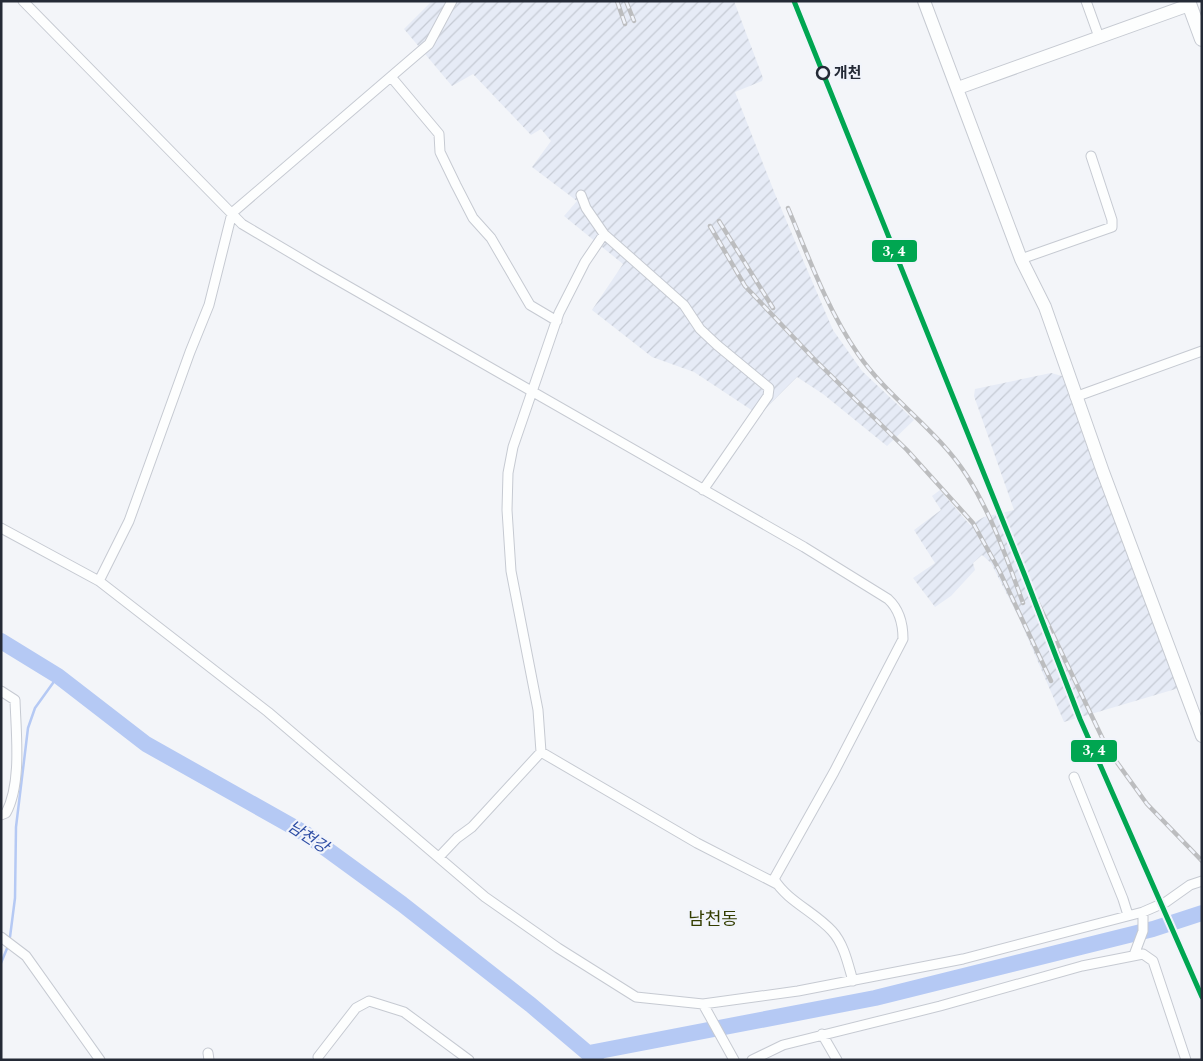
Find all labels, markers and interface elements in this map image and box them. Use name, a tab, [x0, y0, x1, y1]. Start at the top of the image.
place label: 개천	[834, 62, 862, 85]
marker: 개천	[816, 66, 830, 80]
line badge: 3, 4	[871, 239, 918, 263]
text: 3, 4	[883, 241, 906, 262]
line badge: 3, 4	[1070, 739, 1118, 763]
text: 3, 4	[1083, 740, 1106, 761]
water label: 남천강	[283, 815, 335, 860]
district label: 남천동	[688, 906, 738, 933]

